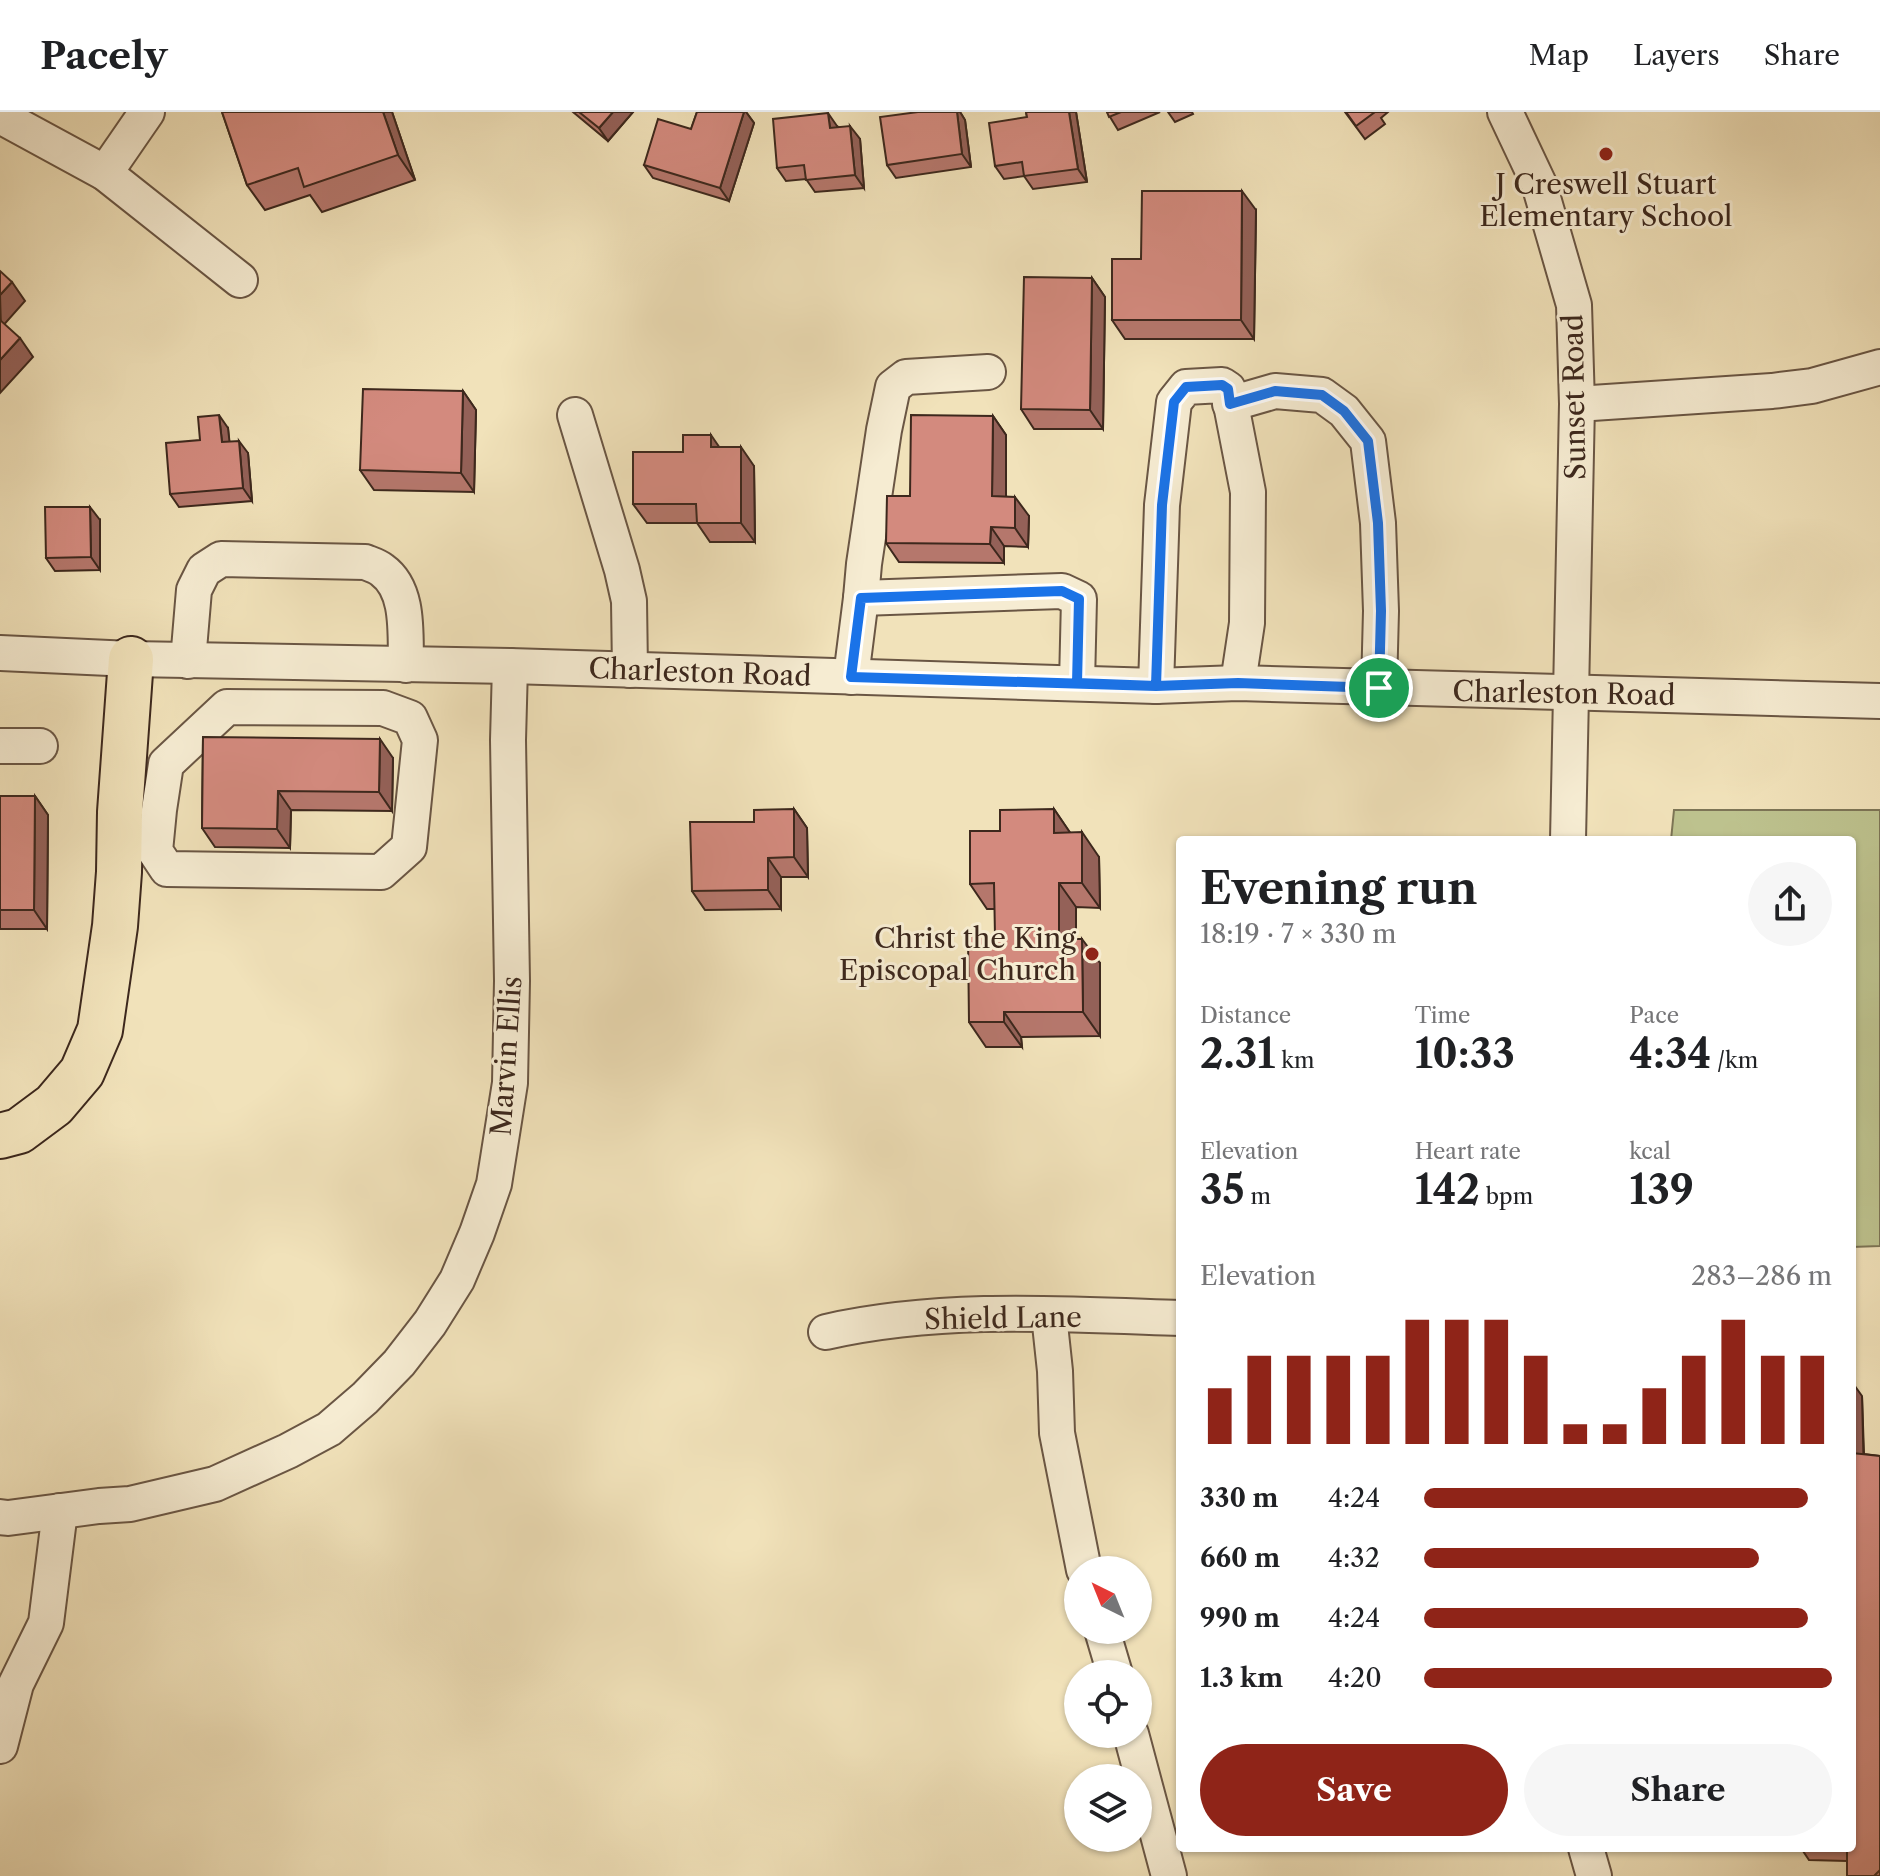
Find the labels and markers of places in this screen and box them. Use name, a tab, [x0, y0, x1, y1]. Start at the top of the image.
marker: J Creswell Stuart Elementary School	[1597, 145, 1615, 163]
place label: J Creswell Stuart Elementary School	[1480, 167, 1732, 233]
pin	[1345, 654, 1413, 722]
place label: Christ the King Episcopal Church	[839, 921, 1076, 987]
marker: Christ the King Episcopal Church	[1083, 945, 1101, 963]

